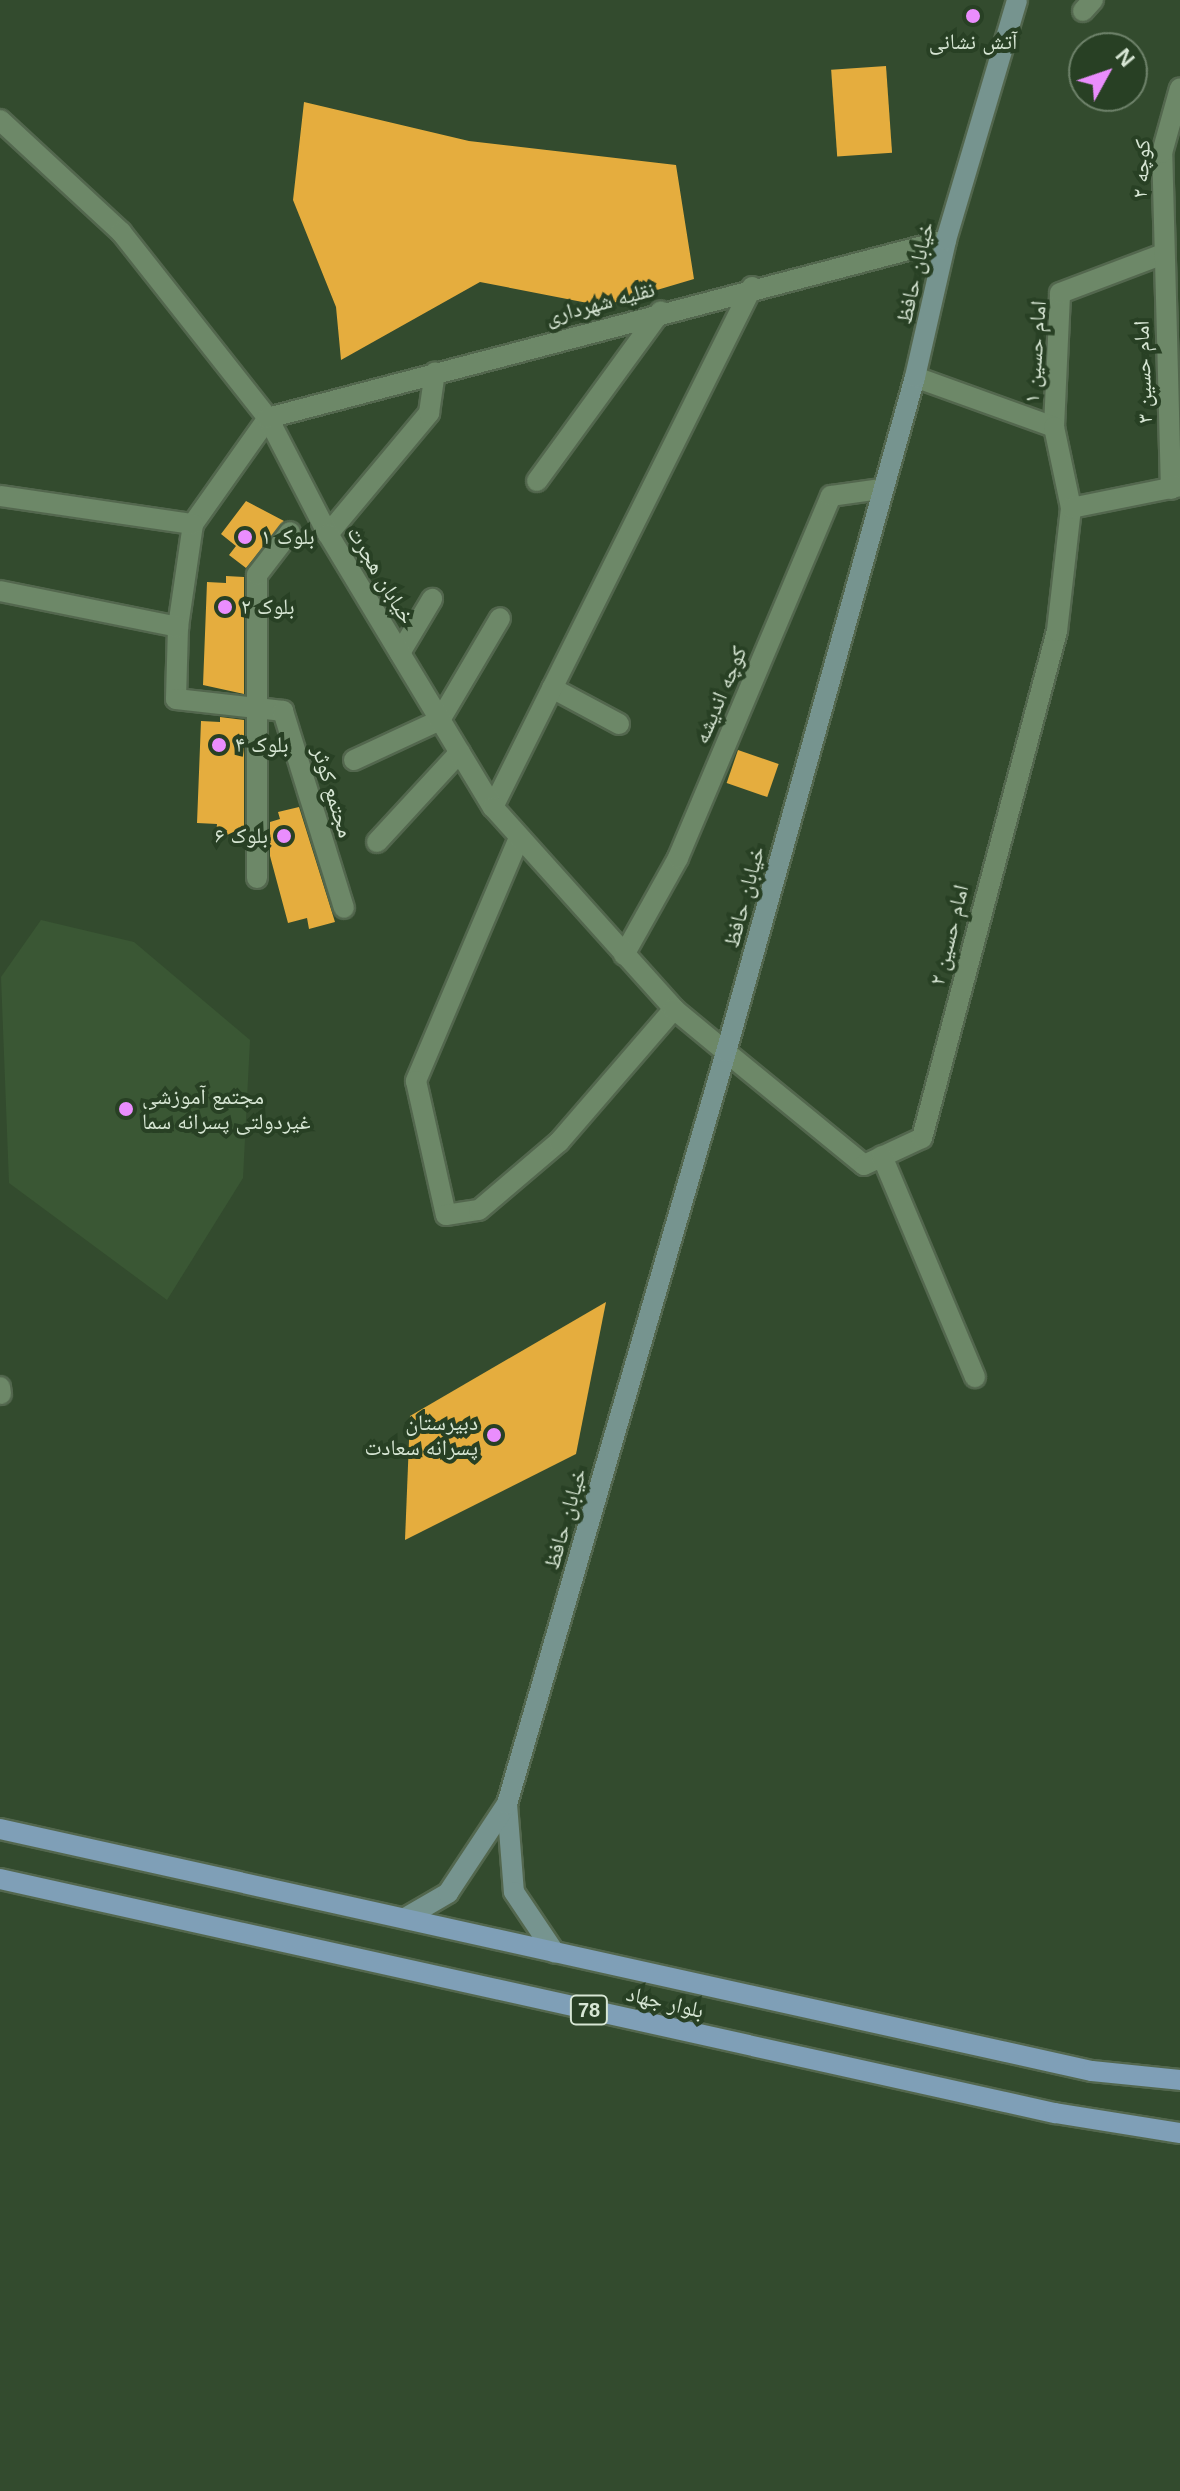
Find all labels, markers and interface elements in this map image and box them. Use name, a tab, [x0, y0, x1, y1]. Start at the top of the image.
marker: آتش نشانی	[964, 7, 982, 25]
place label: آتش نشانی	[929, 29, 1017, 55]
north arrow	[1068, 32, 1148, 112]
text: N	[1111, 43, 1140, 72]
street label: کوچه ۲	[1126, 139, 1156, 199]
street label: خیابان حافظ	[890, 219, 940, 327]
street label: نقلیه شهرداری	[542, 276, 658, 330]
street label: امام حسین ۱	[1018, 300, 1052, 404]
street label: امام حسین ۳	[1128, 320, 1158, 424]
street label: خیابان هجرت	[341, 521, 421, 629]
place label: بلوک ۱	[261, 524, 315, 550]
marker: بلوک ۱	[236, 528, 254, 546]
place label: بلوک ۲	[241, 594, 295, 620]
marker: بلوک ۲	[216, 598, 234, 616]
street label: کوچه اندیشه	[688, 642, 752, 748]
place label: بلوک ۴	[235, 732, 289, 758]
marker: بلوک ۴	[210, 736, 228, 754]
street label: مجتمع کوثر	[307, 743, 359, 841]
place label: بلوک ۶	[214, 823, 268, 849]
marker: بلوک ۶	[275, 827, 293, 845]
street label: خیابان حافظ	[718, 843, 770, 951]
street label: امام حسین ۲	[924, 882, 974, 988]
place label: مجتمع آموزشی غیردولتی پسرانه سما	[142, 1083, 311, 1134]
marker: مجتمع آموزشی غیردولتی پسرانه سما	[117, 1100, 135, 1118]
place label: دبیرستان پسرانه سعادت	[364, 1409, 478, 1460]
marker: دبیرستان پسرانه سعادت	[485, 1426, 503, 1444]
street label: خیابان حافظ	[538, 1465, 592, 1573]
street label: بلوار جهاد	[624, 1980, 706, 2024]
road number: 78	[569, 1994, 609, 2026]

